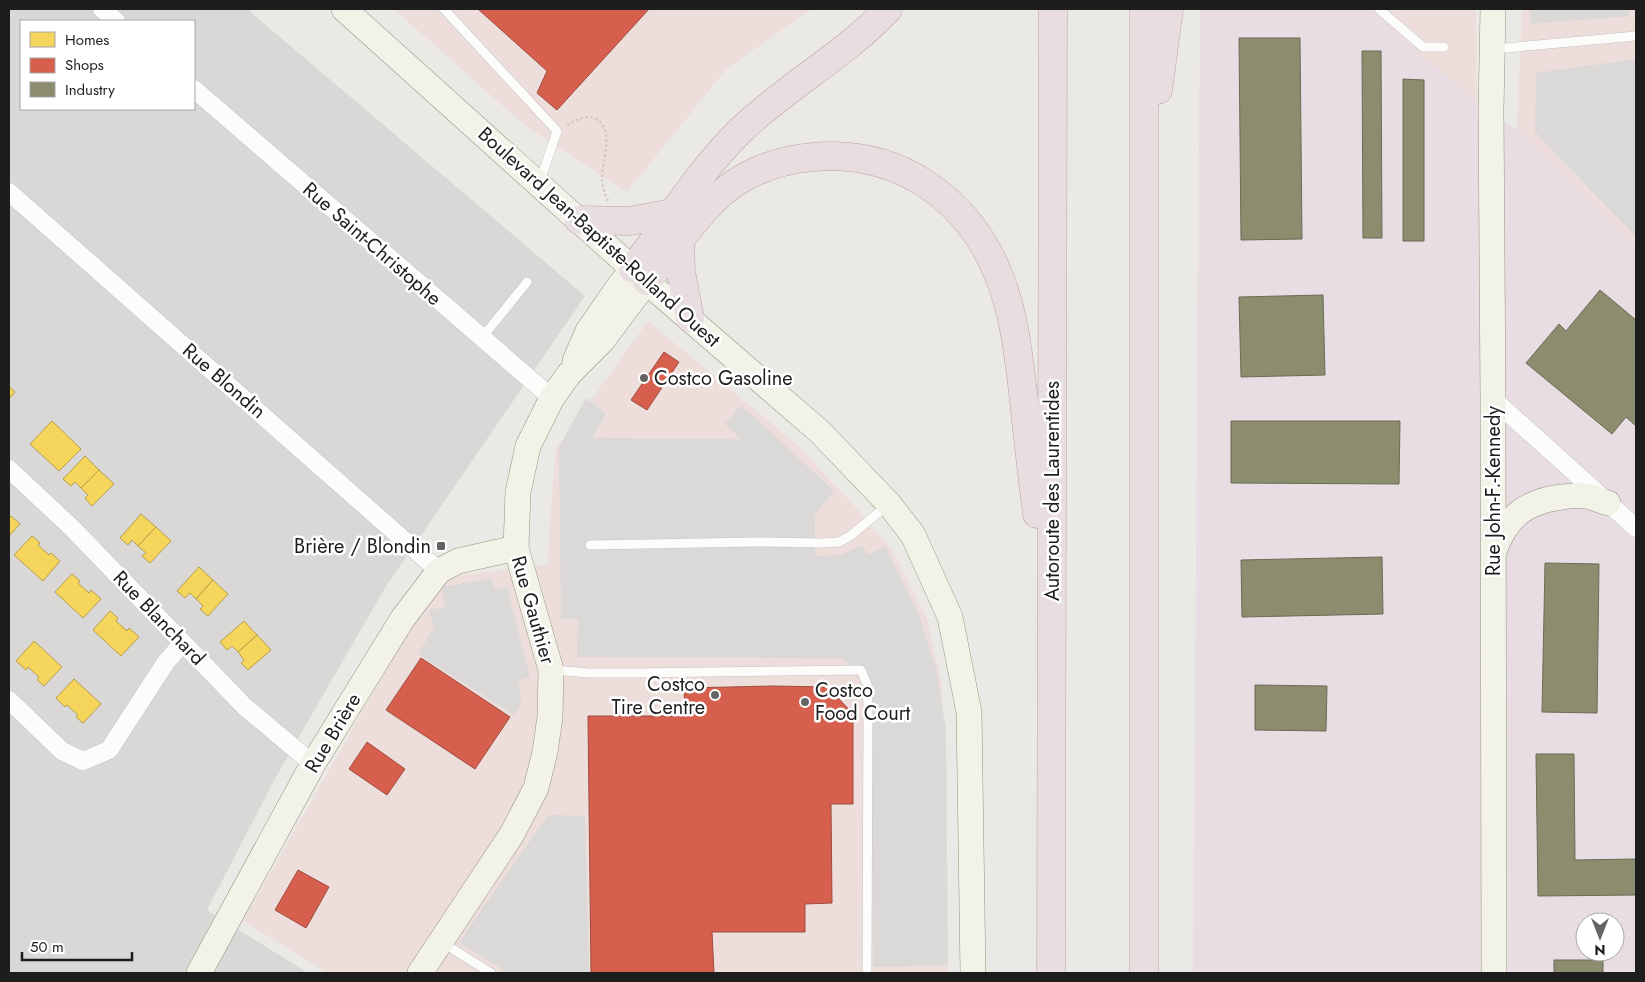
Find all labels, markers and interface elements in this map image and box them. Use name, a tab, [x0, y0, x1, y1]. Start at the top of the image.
legend	[20, 20, 195, 110]
text: Homes	[65, 29, 109, 51]
text: Shops	[65, 54, 104, 76]
text: Industry	[65, 79, 115, 101]
street label: Boulevard Jean-Baptiste-Rolland Ouest	[471, 120, 727, 354]
street label: Rue Saint-Christophe	[296, 175, 448, 313]
street label: Rue Blondin	[176, 337, 272, 425]
place label: Costco Gasoline	[654, 364, 793, 393]
marker: Costco Gasoline	[638, 372, 650, 384]
street label: Autoroute des Laurentides	[1038, 381, 1067, 601]
street label: Rue John-F.-Kennedy	[1479, 406, 1508, 576]
place label: Brière / Blondin	[294, 532, 431, 561]
marker: Brière / Blondin	[435, 540, 447, 552]
street label: Rue Gauthier	[504, 553, 562, 668]
street label: Rue Blanchard	[106, 564, 212, 672]
place label: Costco Tire Centre	[611, 670, 705, 722]
place label: Costco Food Court	[815, 676, 911, 728]
street label: Rue Brière	[298, 688, 368, 778]
marker: Costco Tire Centre	[709, 689, 721, 701]
marker: Costco Food Court	[799, 696, 811, 708]
north arrow	[1575, 912, 1625, 962]
scale bar	[22, 930, 132, 962]
text: 50 m	[30, 936, 64, 958]
text: N	[1594, 940, 1606, 960]

